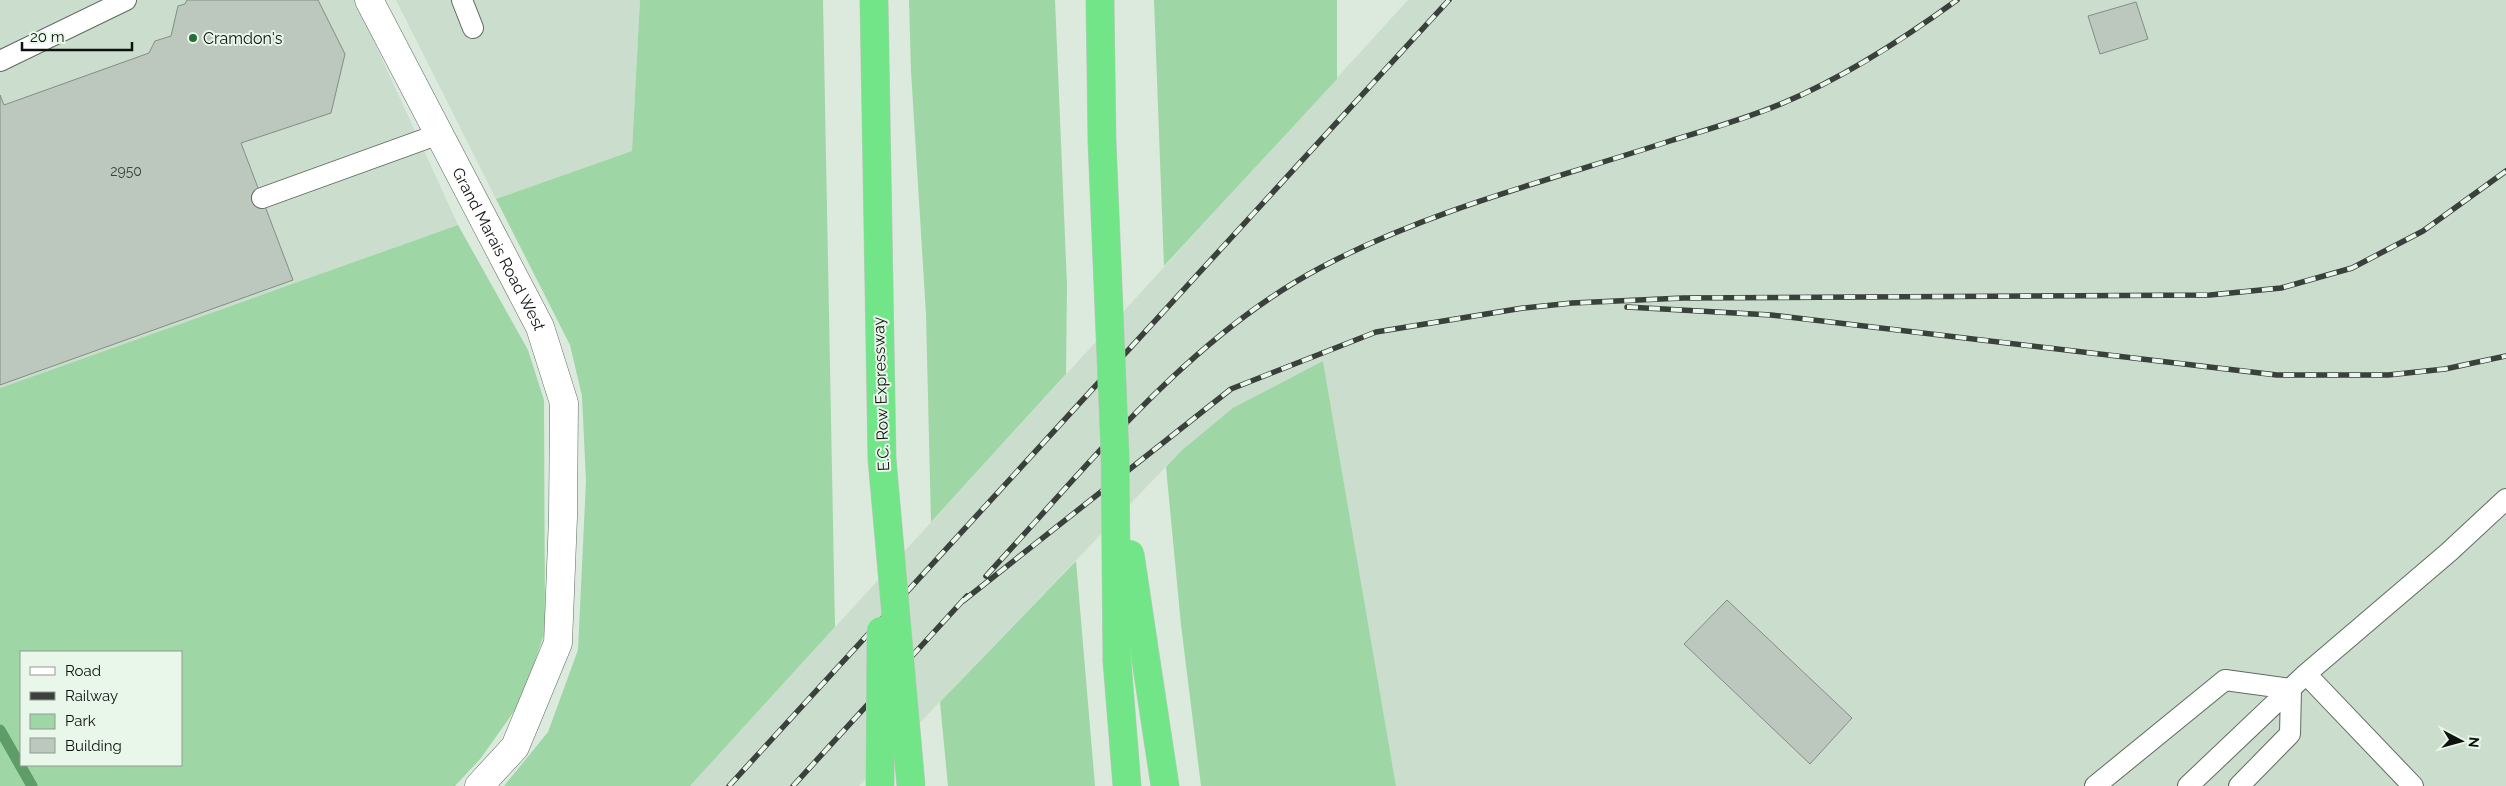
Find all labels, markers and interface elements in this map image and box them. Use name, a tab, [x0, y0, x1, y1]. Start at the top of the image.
scale bar	[22, 20, 132, 52]
text: 20 m	[30, 28, 65, 46]
place label: Cramdon's	[203, 29, 283, 48]
marker: Cramdon's	[187, 32, 199, 44]
house number: 2950	[110, 163, 142, 179]
street label: Grand Marais Road West	[449, 164, 550, 333]
street label: E.C. Row Expressway	[869, 316, 893, 471]
legend	[20, 651, 182, 766]
text: Road	[65, 662, 101, 680]
text: Railway	[65, 687, 118, 705]
text: Park	[65, 712, 96, 730]
north arrow	[2436, 716, 2486, 766]
text: N	[2465, 736, 2482, 749]
text: Building	[65, 737, 122, 755]

